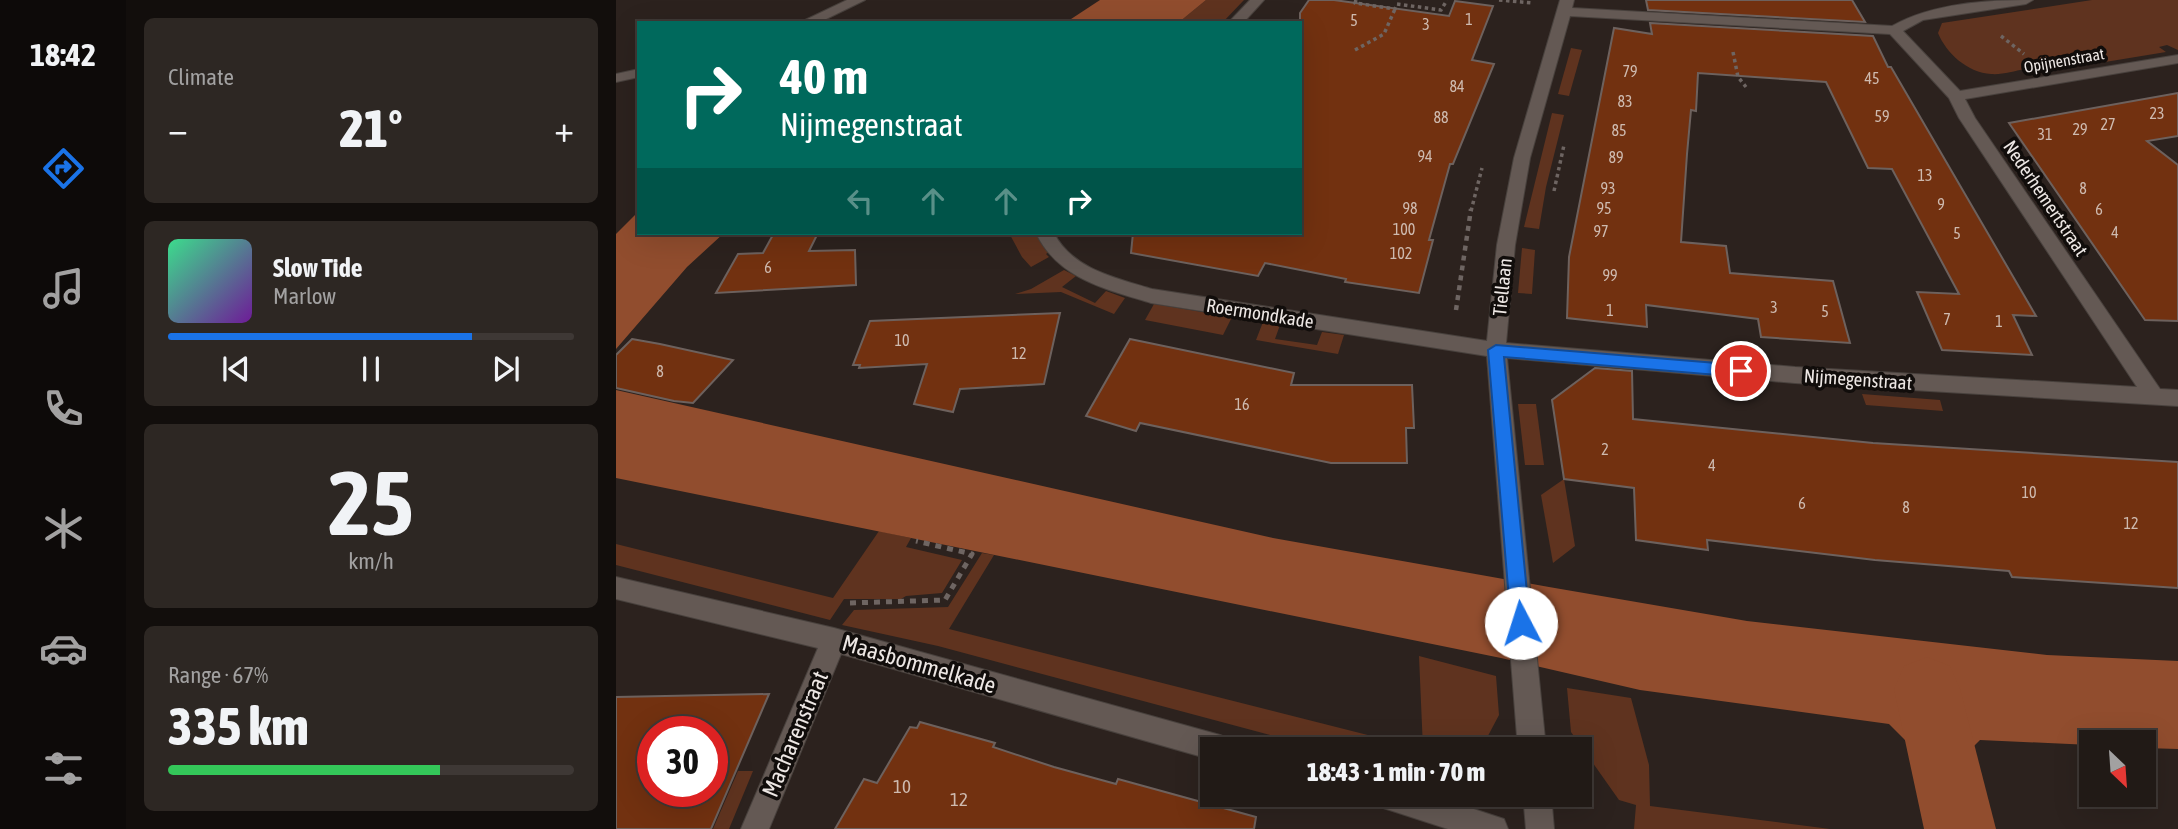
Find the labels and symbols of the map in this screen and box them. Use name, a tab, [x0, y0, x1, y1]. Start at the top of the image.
house number: 1	[1465, 10, 1473, 28]
house number: 5	[1350, 11, 1358, 29]
house number: 3	[1422, 15, 1430, 33]
street label: Opijnenstraat	[2022, 44, 2106, 77]
house number: 79	[1622, 62, 1638, 80]
house number: 45	[1864, 69, 1880, 87]
house number: 84	[1449, 77, 1465, 95]
house number: 83	[1617, 92, 1633, 110]
house number: 23	[2149, 104, 2165, 122]
house number: 59	[1874, 107, 1890, 125]
house number: 88	[1433, 108, 1449, 126]
house number: 27	[2100, 115, 2116, 133]
house number: 29	[2072, 120, 2088, 138]
house number: 85	[1611, 121, 1627, 139]
house number: 31	[2037, 125, 2053, 143]
street label: Nederhemertstraat	[1999, 136, 2093, 260]
house number: 94	[1417, 147, 1433, 165]
house number: 89	[1608, 148, 1624, 166]
house number: 13	[1917, 166, 1933, 184]
house number: 93	[1600, 179, 1616, 197]
house number: 8	[2079, 179, 2087, 197]
house number: 9	[1937, 195, 1945, 213]
house number: 98	[1402, 199, 1418, 217]
house number: 95	[1596, 199, 1612, 217]
house number: 6	[2095, 200, 2103, 218]
house number: 100	[1393, 220, 1415, 238]
house number: 97	[1593, 222, 1609, 240]
house number: 4	[2111, 223, 2119, 241]
house number: 5	[1953, 224, 1961, 242]
house number: 102	[1390, 244, 1412, 262]
street label: Tiellaan	[1488, 257, 1516, 317]
house number: 6	[764, 258, 772, 276]
house number: 99	[1602, 266, 1618, 284]
street label: Roermondkade	[1205, 294, 1315, 332]
house number: 3	[1770, 298, 1778, 316]
house number: 1	[1606, 301, 1614, 319]
house number: 5	[1821, 302, 1829, 320]
house number: 7	[1943, 310, 1951, 328]
house number: 1	[1995, 312, 2003, 330]
house number: 10	[894, 331, 910, 349]
pin	[1711, 341, 1771, 401]
house number: 12	[1011, 344, 1027, 362]
house number: 8	[656, 362, 664, 380]
street label: Nijmegenstraat	[1803, 364, 1913, 394]
house number: 16	[1234, 395, 1250, 413]
house number: 2	[1601, 440, 1609, 458]
house number: 4	[1708, 456, 1716, 474]
house number: 10	[2021, 483, 2037, 501]
house number: 6	[1798, 494, 1806, 512]
house number: 8	[1902, 498, 1910, 516]
house number: 12	[2123, 514, 2139, 532]
position arrow	[1484, 586, 1558, 660]
street label: Maasbommelkade	[839, 630, 999, 698]
street label: Macharenstraat	[757, 667, 833, 801]
speed limit sign: 30	[637, 716, 728, 807]
north arrow	[2079, 730, 2156, 807]
house number: 10	[893, 775, 911, 797]
house number: 12	[950, 788, 968, 810]

